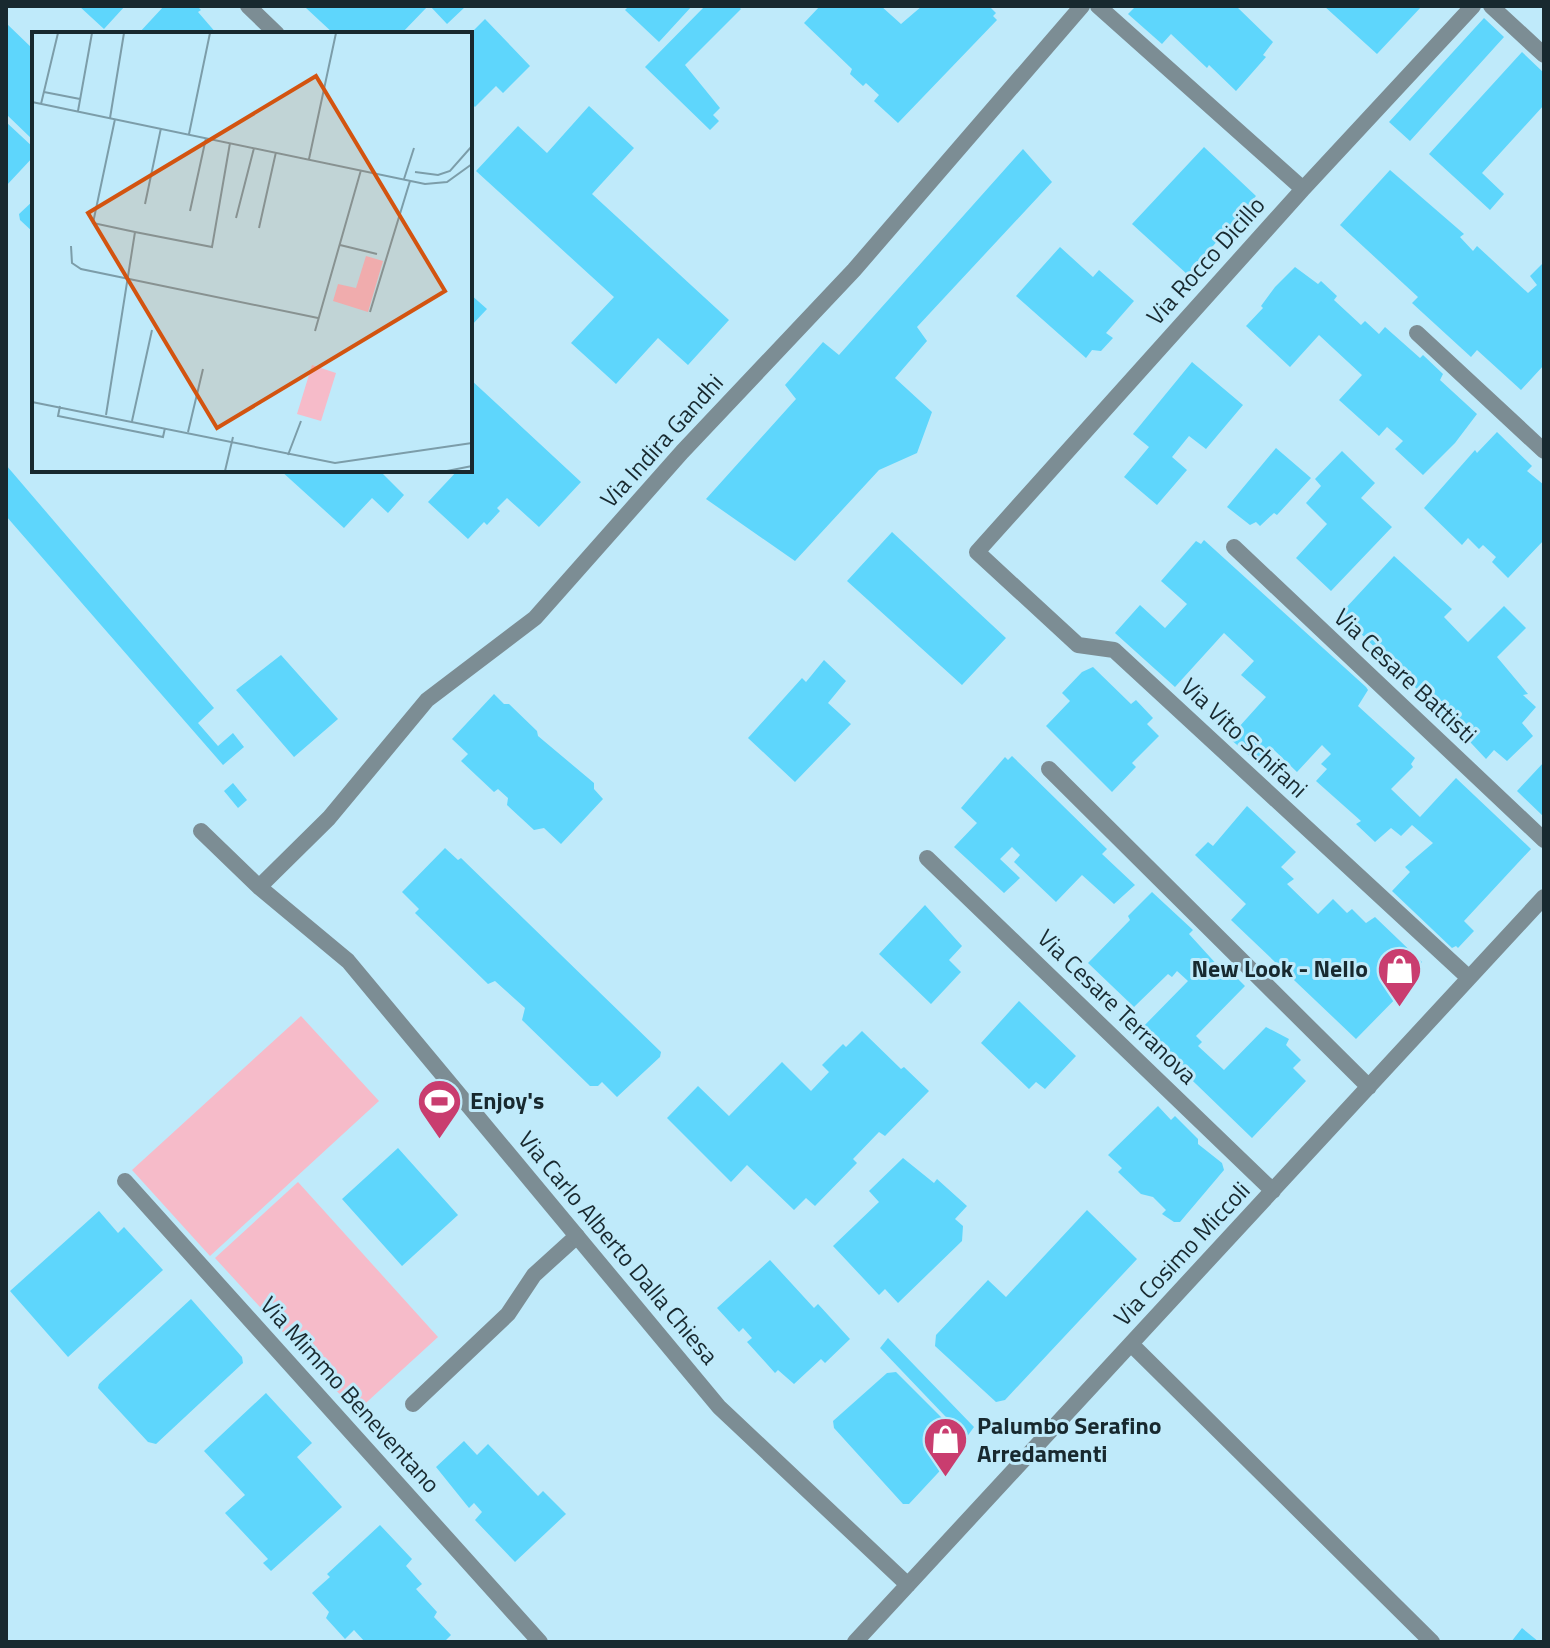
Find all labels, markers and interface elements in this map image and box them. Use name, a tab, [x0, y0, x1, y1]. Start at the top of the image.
inset map	[32, 32, 472, 472]
street label: Via Rocco Dicillo	[1137, 188, 1273, 333]
street label: Via Indira Gandhi	[591, 365, 731, 515]
street label: Via Cesare Battisti	[1326, 599, 1485, 751]
street label: Via Vito Schifani	[1173, 669, 1316, 806]
street label: Via Cesare Terranova	[1030, 920, 1206, 1092]
shop icon: New Look - Nello	[1375, 945, 1423, 1008]
place label: New Look - Nello	[1191, 950, 1368, 986]
sports icon: Enjoy's	[415, 1077, 463, 1140]
place label: Enjoy's	[470, 1082, 544, 1118]
street label: Via Carlo Alberto Dalla Chiesa	[510, 1123, 727, 1372]
street label: Via Cosimo Miccoli	[1105, 1173, 1258, 1334]
street label: Via Mimmo Beneventano	[252, 1288, 449, 1501]
place label: Palumbo Serafino Arredamenti	[977, 1407, 1162, 1471]
shop icon: Palumbo Serafino Arredamenti	[922, 1416, 970, 1479]

